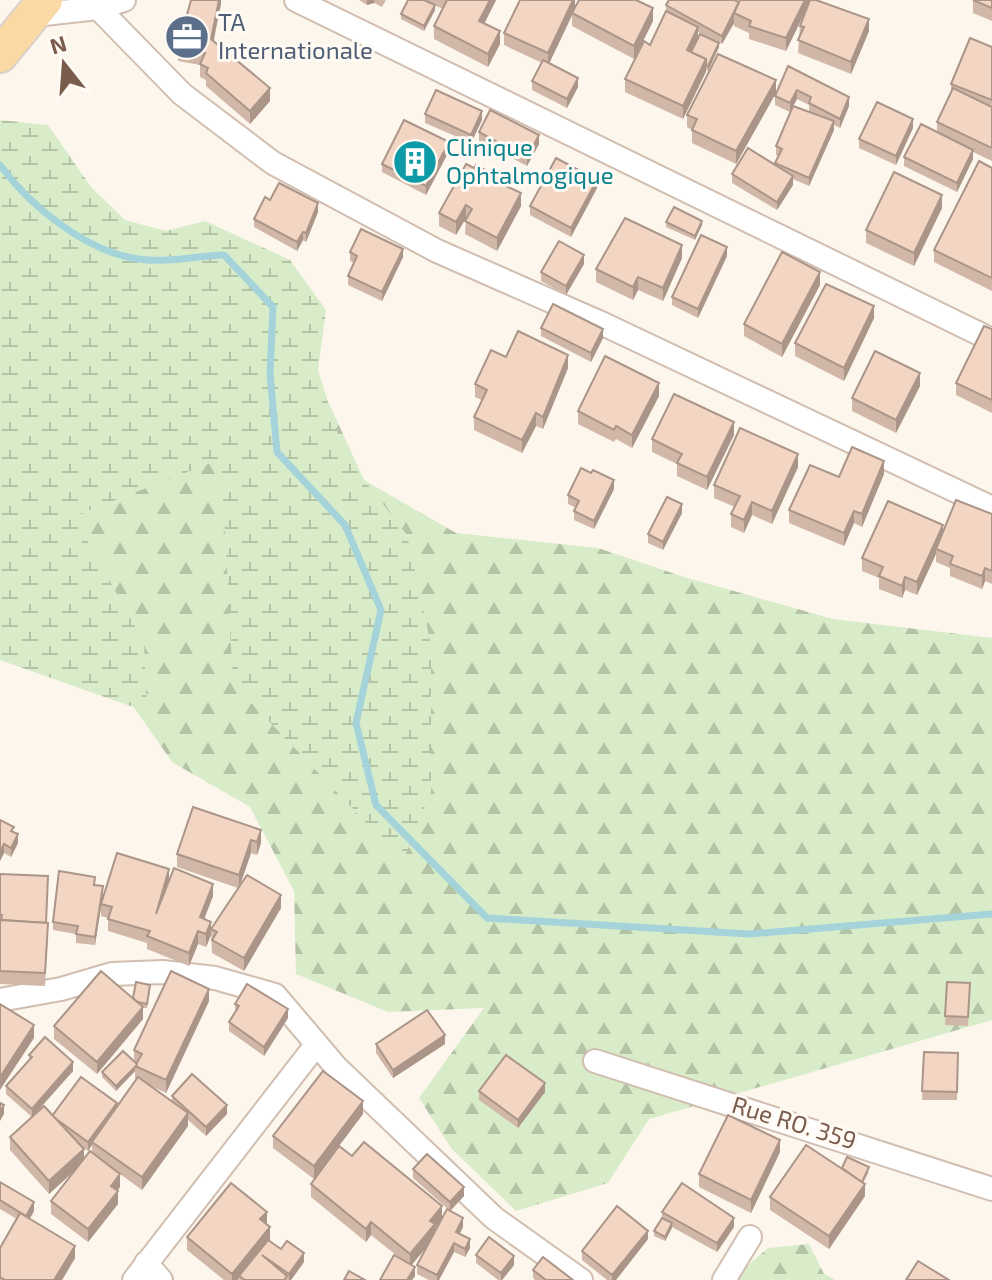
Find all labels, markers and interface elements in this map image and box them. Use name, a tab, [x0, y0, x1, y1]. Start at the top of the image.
place label: TA Internationale	[218, 7, 373, 64]
office icon: TA Internationale	[163, 13, 211, 61]
north arrow	[24, 24, 104, 104]
text: N	[46, 29, 69, 59]
place label: Clinique Ophtalmogique	[446, 132, 614, 189]
building icon: Clinique Ophtalmogique	[391, 138, 439, 186]
street label: Rue RO. 359	[729, 1089, 860, 1154]

